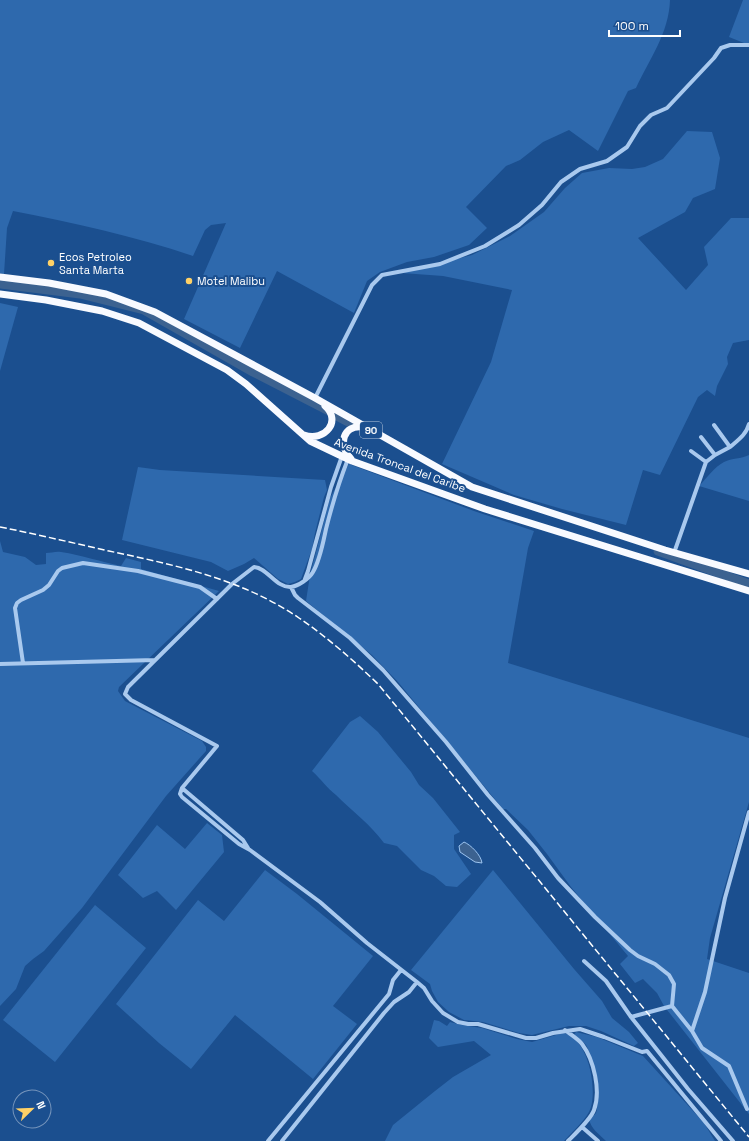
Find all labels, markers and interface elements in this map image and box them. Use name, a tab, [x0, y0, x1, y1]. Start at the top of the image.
scale bar	[609, 12, 680, 38]
text: 100 m	[615, 18, 649, 34]
place label: Ecos Petroleo Santa Marta	[59, 250, 132, 277]
marker: Ecos Petroleo Santa Marta	[46, 258, 56, 268]
place label: Motel Malibu	[197, 274, 265, 288]
marker: Motel Malibu	[184, 276, 194, 286]
road number: 90	[360, 422, 382, 438]
street label: Avenida Troncal del Caribe	[332, 435, 468, 495]
north arrow	[12, 1089, 52, 1129]
text: N	[33, 1099, 49, 1111]

